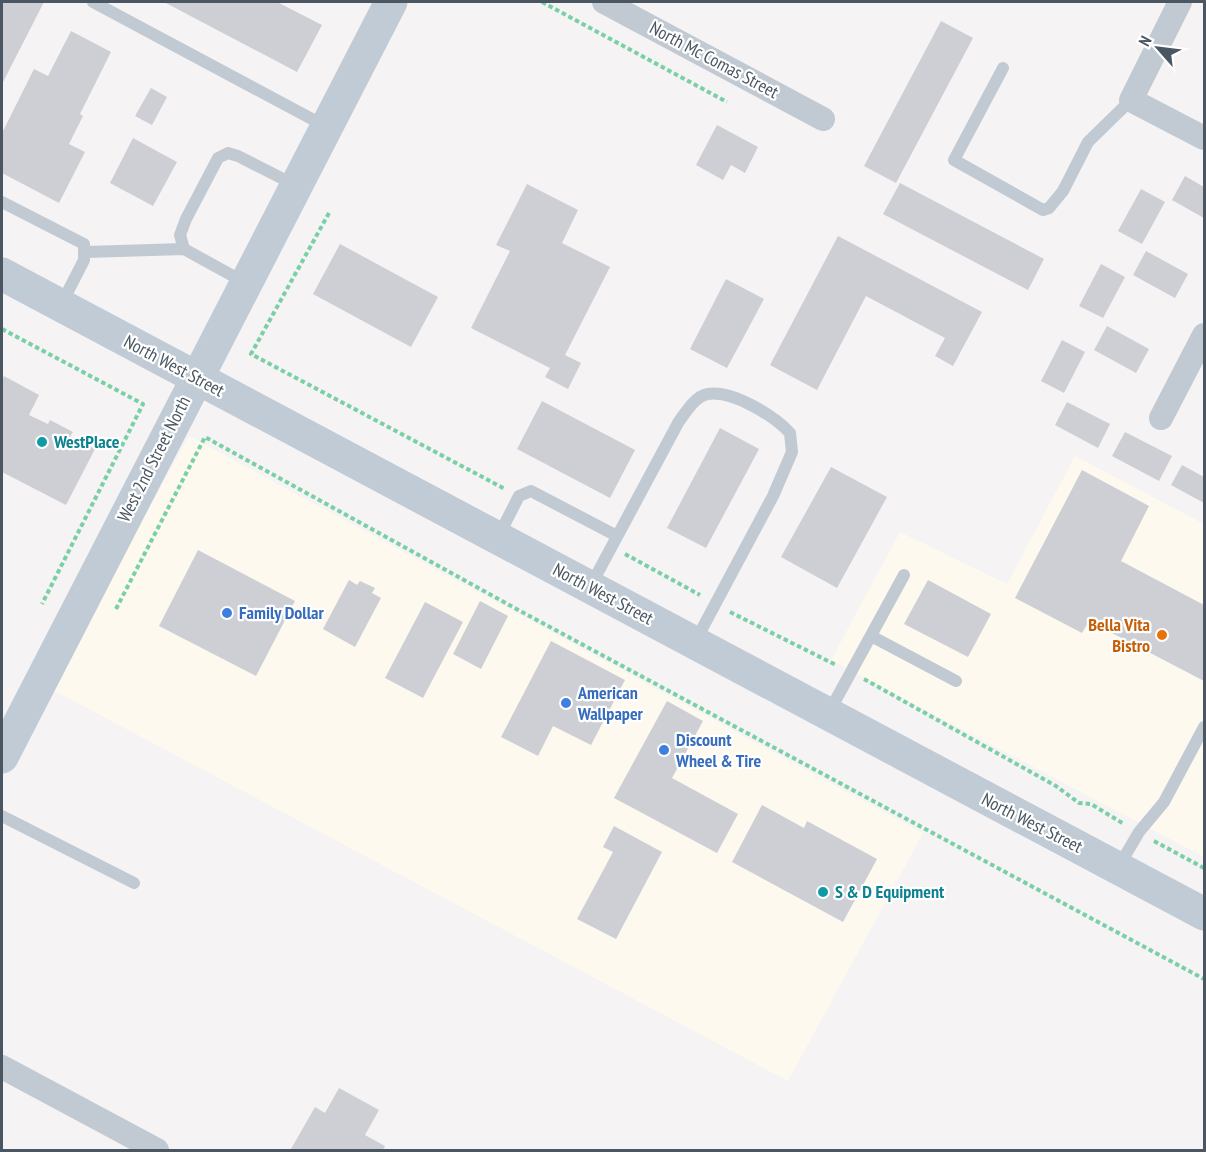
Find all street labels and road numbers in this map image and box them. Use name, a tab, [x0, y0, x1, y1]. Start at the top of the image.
street label: North Mc Comas Street	[646, 16, 783, 103]
street label: North West Street	[120, 330, 228, 402]
street label: West 2nd Street North	[112, 392, 195, 526]
street label: North West Street	[549, 558, 657, 630]
street label: North West Street	[978, 787, 1087, 858]

